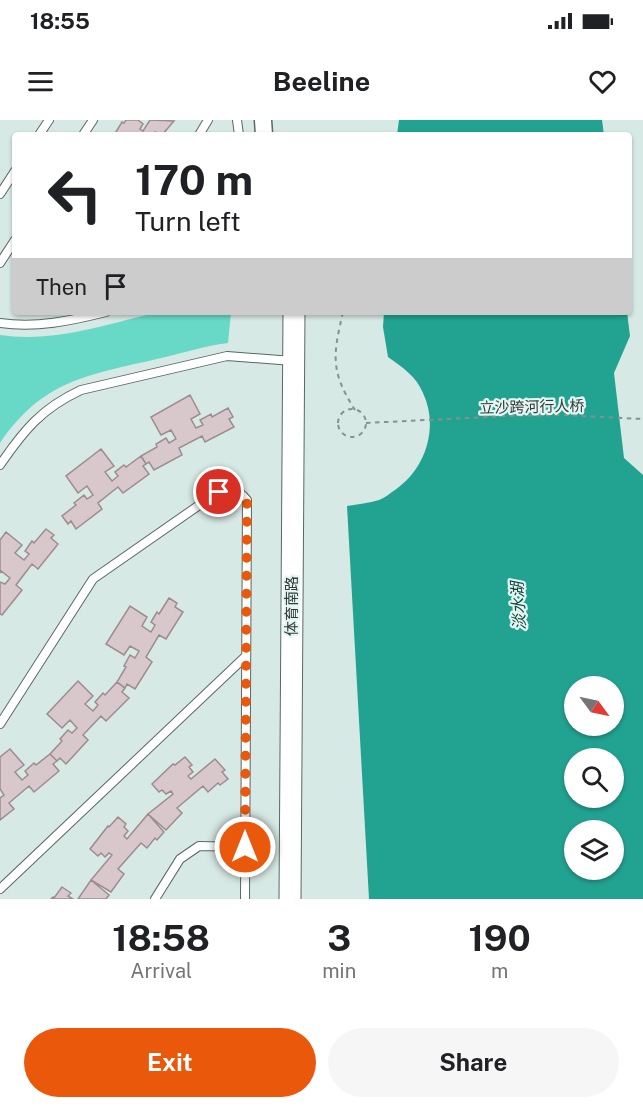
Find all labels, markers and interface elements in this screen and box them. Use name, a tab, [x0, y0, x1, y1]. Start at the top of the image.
text: 18:55	[30, 8, 90, 34]
icon: menu	[24, 65, 57, 98]
text: Beeline	[273, 65, 370, 97]
icon: heart	[586, 65, 619, 98]
text: 170 m	[135, 155, 253, 204]
icon: left	[36, 156, 114, 234]
text: Turn left	[135, 205, 241, 237]
icon: arrive	[99, 270, 132, 303]
text: Then	[36, 274, 87, 300]
street label: 立沙跨河行人桥	[479, 397, 585, 416]
pin	[193, 466, 244, 517]
icon: arrive	[202, 475, 235, 508]
street label: 体育南路	[283, 576, 300, 636]
water label: 淡水湖	[508, 579, 529, 630]
north arrow	[564, 676, 624, 736]
map controls	[564, 676, 624, 880]
button: search	[564, 748, 624, 808]
position arrow	[213, 815, 277, 879]
button: layers	[564, 820, 624, 880]
text: 18:58	[112, 917, 210, 959]
text: 3	[327, 917, 351, 959]
text: 190	[468, 917, 531, 959]
text: Arrival	[130, 959, 192, 983]
text: min	[322, 959, 356, 983]
text: m	[491, 959, 508, 983]
button: Exit	[24, 1028, 316, 1097]
button: Share	[328, 1028, 619, 1097]

